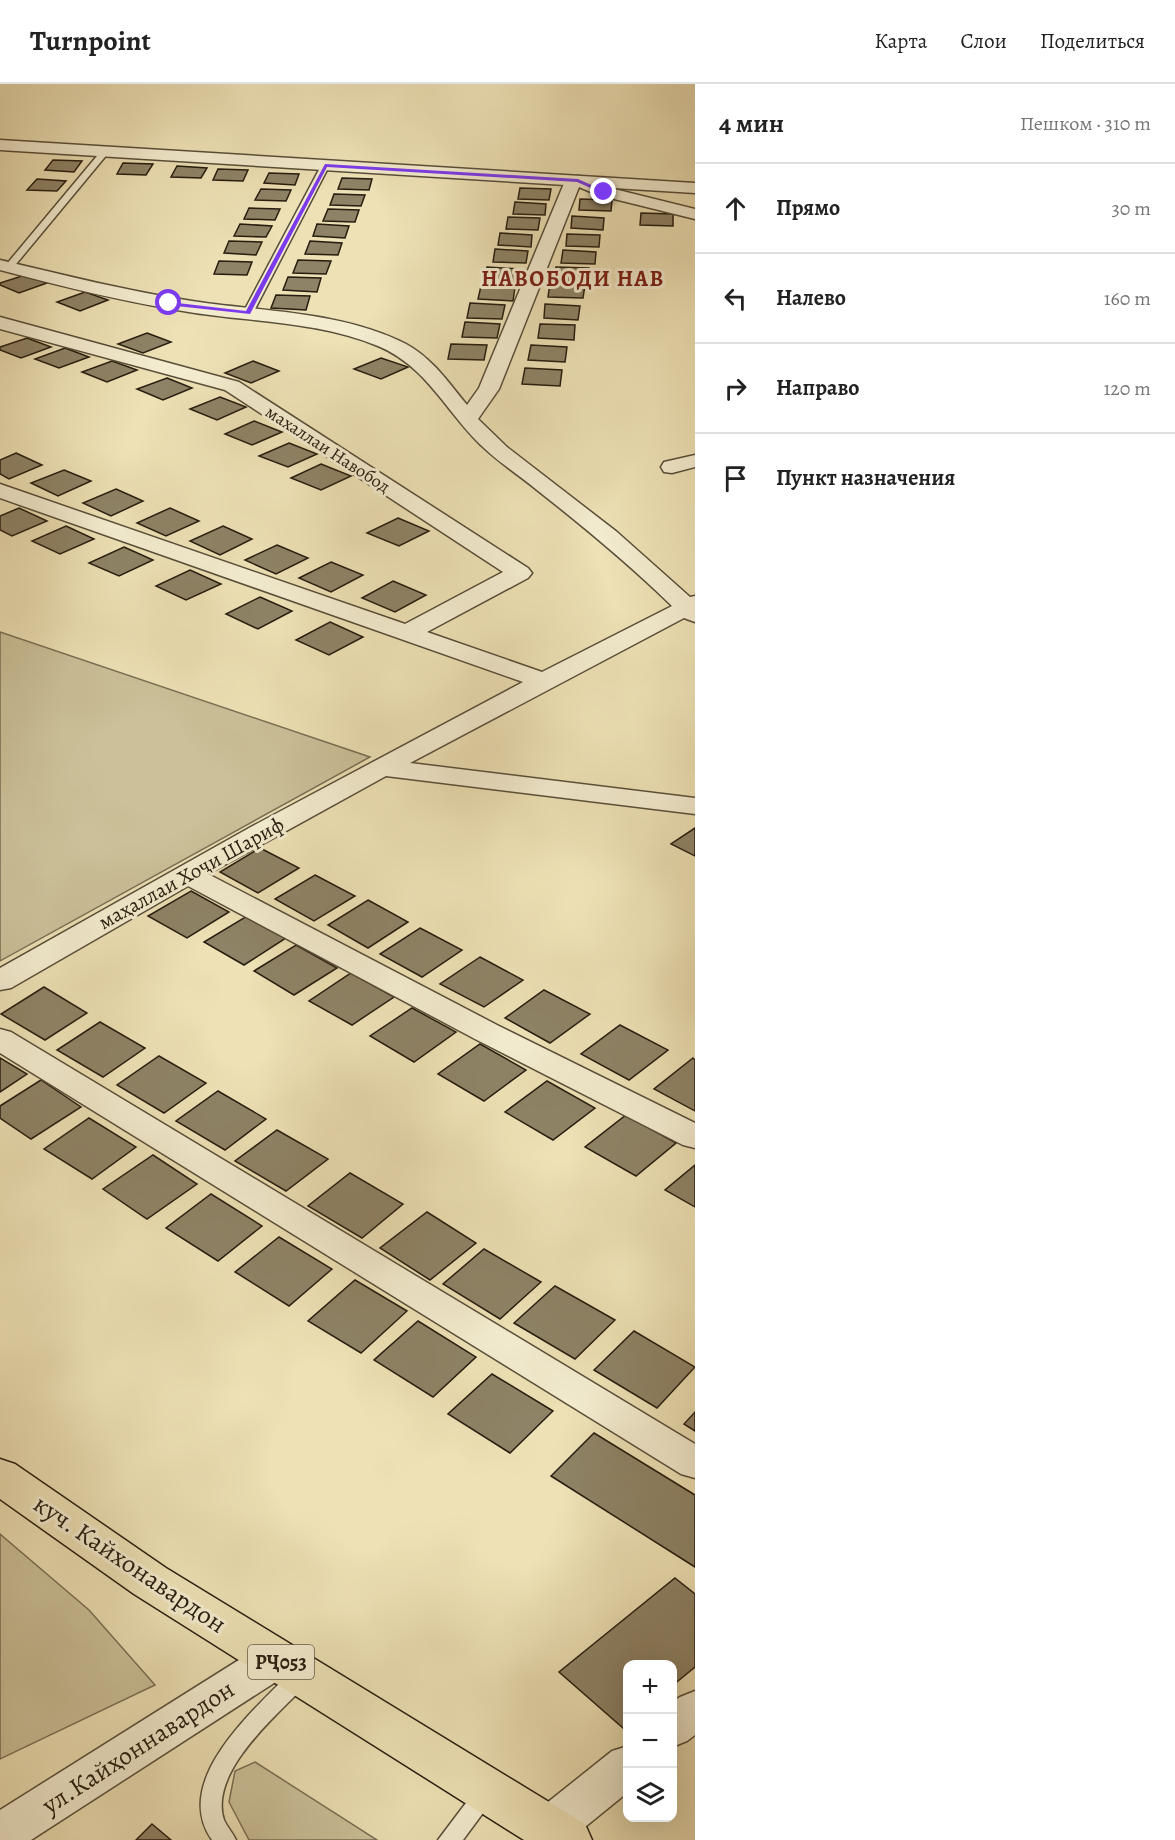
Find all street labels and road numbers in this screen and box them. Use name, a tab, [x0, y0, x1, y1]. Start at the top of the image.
street label: махаллаи Навобод	[261, 400, 395, 498]
street label: маҳаллаи Хоҷи Шариф	[93, 810, 289, 936]
street label: куч. Кайхонавардон	[27, 1486, 233, 1642]
road number: РҶ053	[248, 1645, 314, 1679]
street label: ул.Кайҳоннавардон	[34, 1672, 241, 1823]

